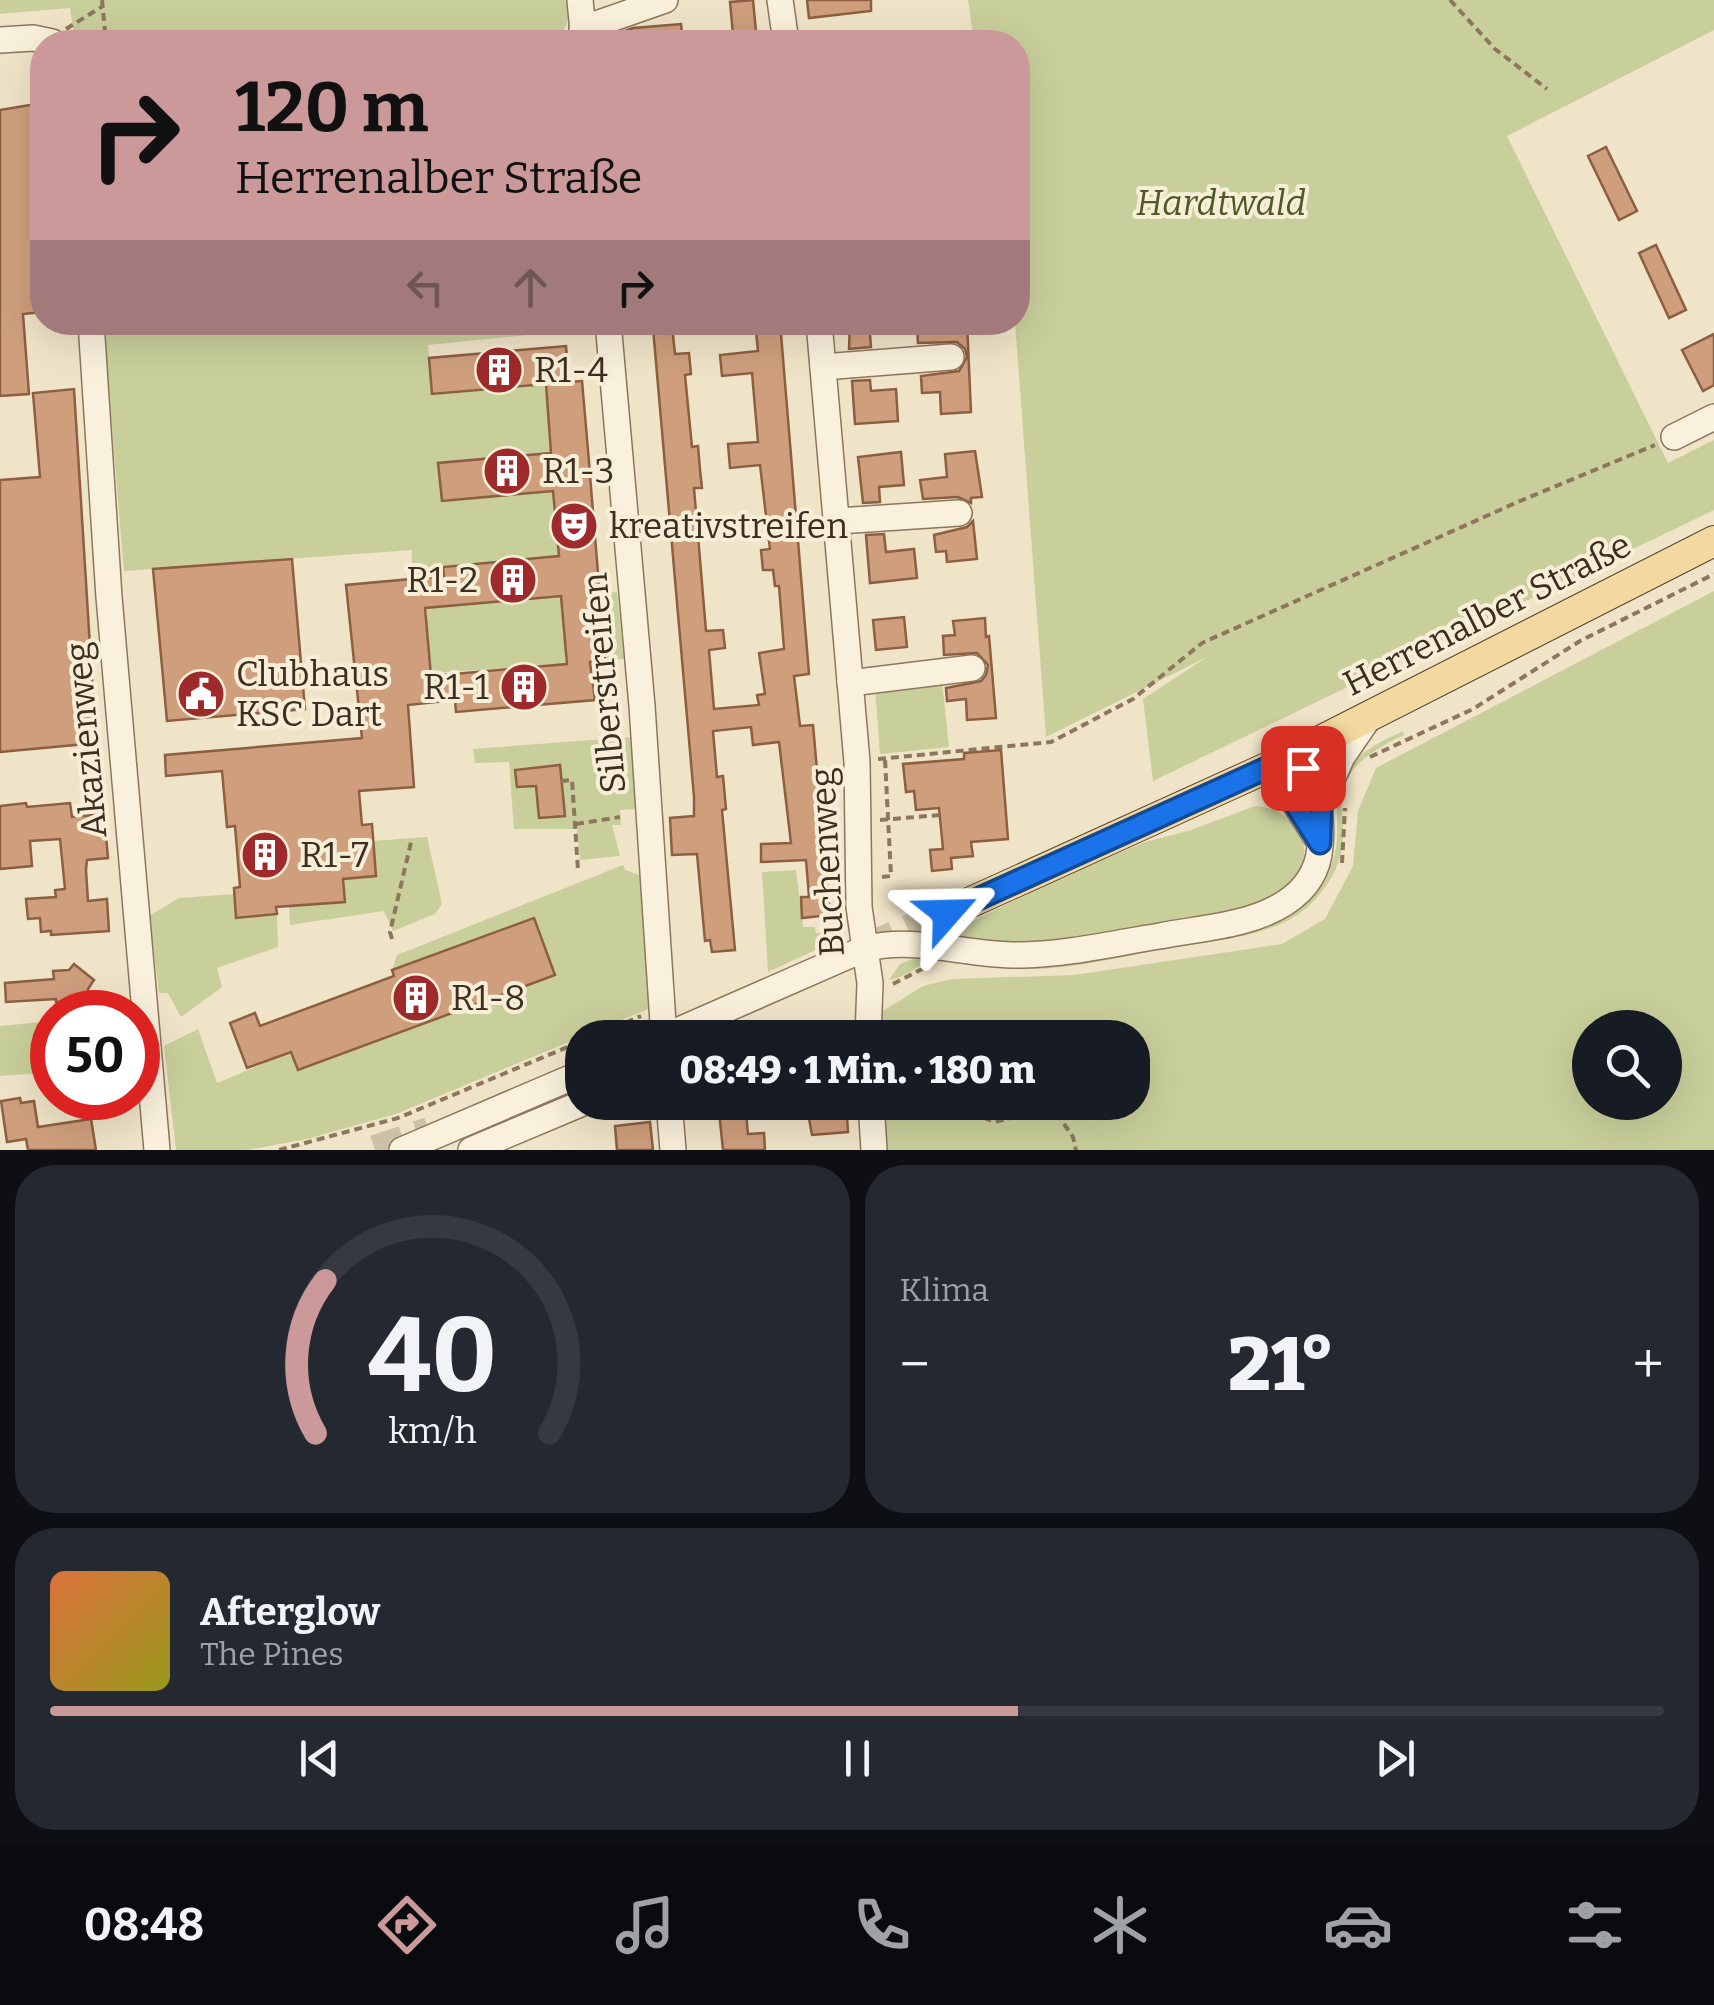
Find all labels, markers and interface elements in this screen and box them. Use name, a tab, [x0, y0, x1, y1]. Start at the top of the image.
text: 120 m	[235, 66, 428, 150]
icon: right	[70, 70, 200, 200]
text: Herrenalber Straße	[235, 151, 642, 205]
park label: Hardtwald	[1136, 182, 1306, 224]
icon: left	[398, 260, 453, 315]
icon: ahead	[503, 260, 558, 315]
icon: right	[608, 260, 663, 315]
building icon: R1-4	[473, 344, 525, 396]
place label: R1-4	[534, 349, 608, 391]
building icon: R1-3	[481, 445, 533, 497]
place label: R1-3	[542, 450, 614, 492]
theatre icon: kreativstreifen	[548, 500, 600, 552]
place label: kreativstreifen	[609, 505, 848, 547]
street label: Herrenalber Straße	[1336, 523, 1638, 705]
building icon: R1-2	[487, 554, 539, 606]
place label: R1-2	[406, 559, 478, 601]
street label: Silberstreifen	[573, 571, 635, 795]
street label: Akazienweg	[57, 640, 115, 840]
place label: Clubhaus KSC Dart	[236, 653, 389, 735]
building icon: R1-1	[498, 661, 550, 713]
place label: R1-1	[423, 666, 489, 708]
public building icon: Clubhaus KSC Dart	[175, 668, 227, 720]
pin	[1261, 726, 1346, 811]
icon: arrive	[1276, 741, 1331, 796]
street label: Buchenweg	[801, 766, 853, 958]
building icon: R1-7	[239, 829, 291, 881]
place label: R1-7	[300, 834, 369, 876]
position arrow	[895, 861, 999, 965]
building icon: R1-8	[390, 972, 442, 1024]
place label: R1-8	[451, 977, 525, 1019]
speed limit sign: 50	[30, 990, 160, 1120]
map controls	[1572, 1010, 1682, 1120]
button: search	[1572, 1010, 1682, 1120]
text: 08:49 · 1 Min. · 180 m	[679, 1047, 1036, 1093]
text: Klima	[900, 1271, 989, 1309]
text: 40	[368, 1294, 497, 1419]
text: 21°	[1228, 1320, 1334, 1410]
text: −	[900, 1332, 930, 1398]
text: +	[1633, 1332, 1664, 1398]
text: km/h	[388, 1410, 476, 1452]
text: Afterglow	[200, 1589, 380, 1635]
text: The Pines	[200, 1635, 344, 1673]
icon: previous	[292, 1731, 347, 1786]
icon: pause	[830, 1731, 885, 1786]
icon: next	[1368, 1731, 1423, 1786]
icon: directions	[372, 1890, 442, 1960]
icon: music	[610, 1890, 680, 1960]
icon: phone	[847, 1890, 917, 1960]
icon: climate	[1085, 1890, 1155, 1960]
icon: car	[1323, 1890, 1393, 1960]
icon: filters	[1560, 1890, 1630, 1960]
text: 08:48	[84, 1898, 204, 1952]

